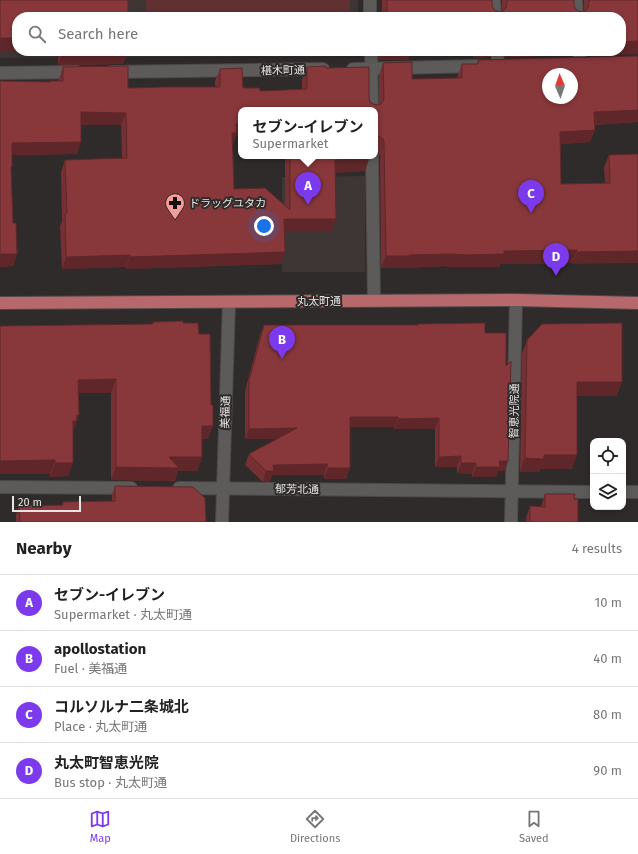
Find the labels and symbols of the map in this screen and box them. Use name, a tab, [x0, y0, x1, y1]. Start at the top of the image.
street label: 椹木町通	[261, 64, 305, 77]
north arrow	[542, 68, 578, 104]
pin: A	[295, 172, 321, 205]
pin: C	[518, 180, 544, 213]
pharmacy icon: ドラッグユタカ	[164, 192, 186, 220]
place label: ドラッグユタカ	[189, 197, 266, 210]
your location	[254, 216, 274, 236]
pin: D	[543, 243, 569, 276]
street label: 丸太町通	[297, 295, 341, 308]
pin: B	[269, 326, 295, 359]
street label: 智恵光院通	[508, 383, 521, 439]
street label: 美福通	[218, 395, 233, 429]
street label: 郁芳北通	[275, 483, 319, 496]
scale bar	[12, 494, 81, 513]

